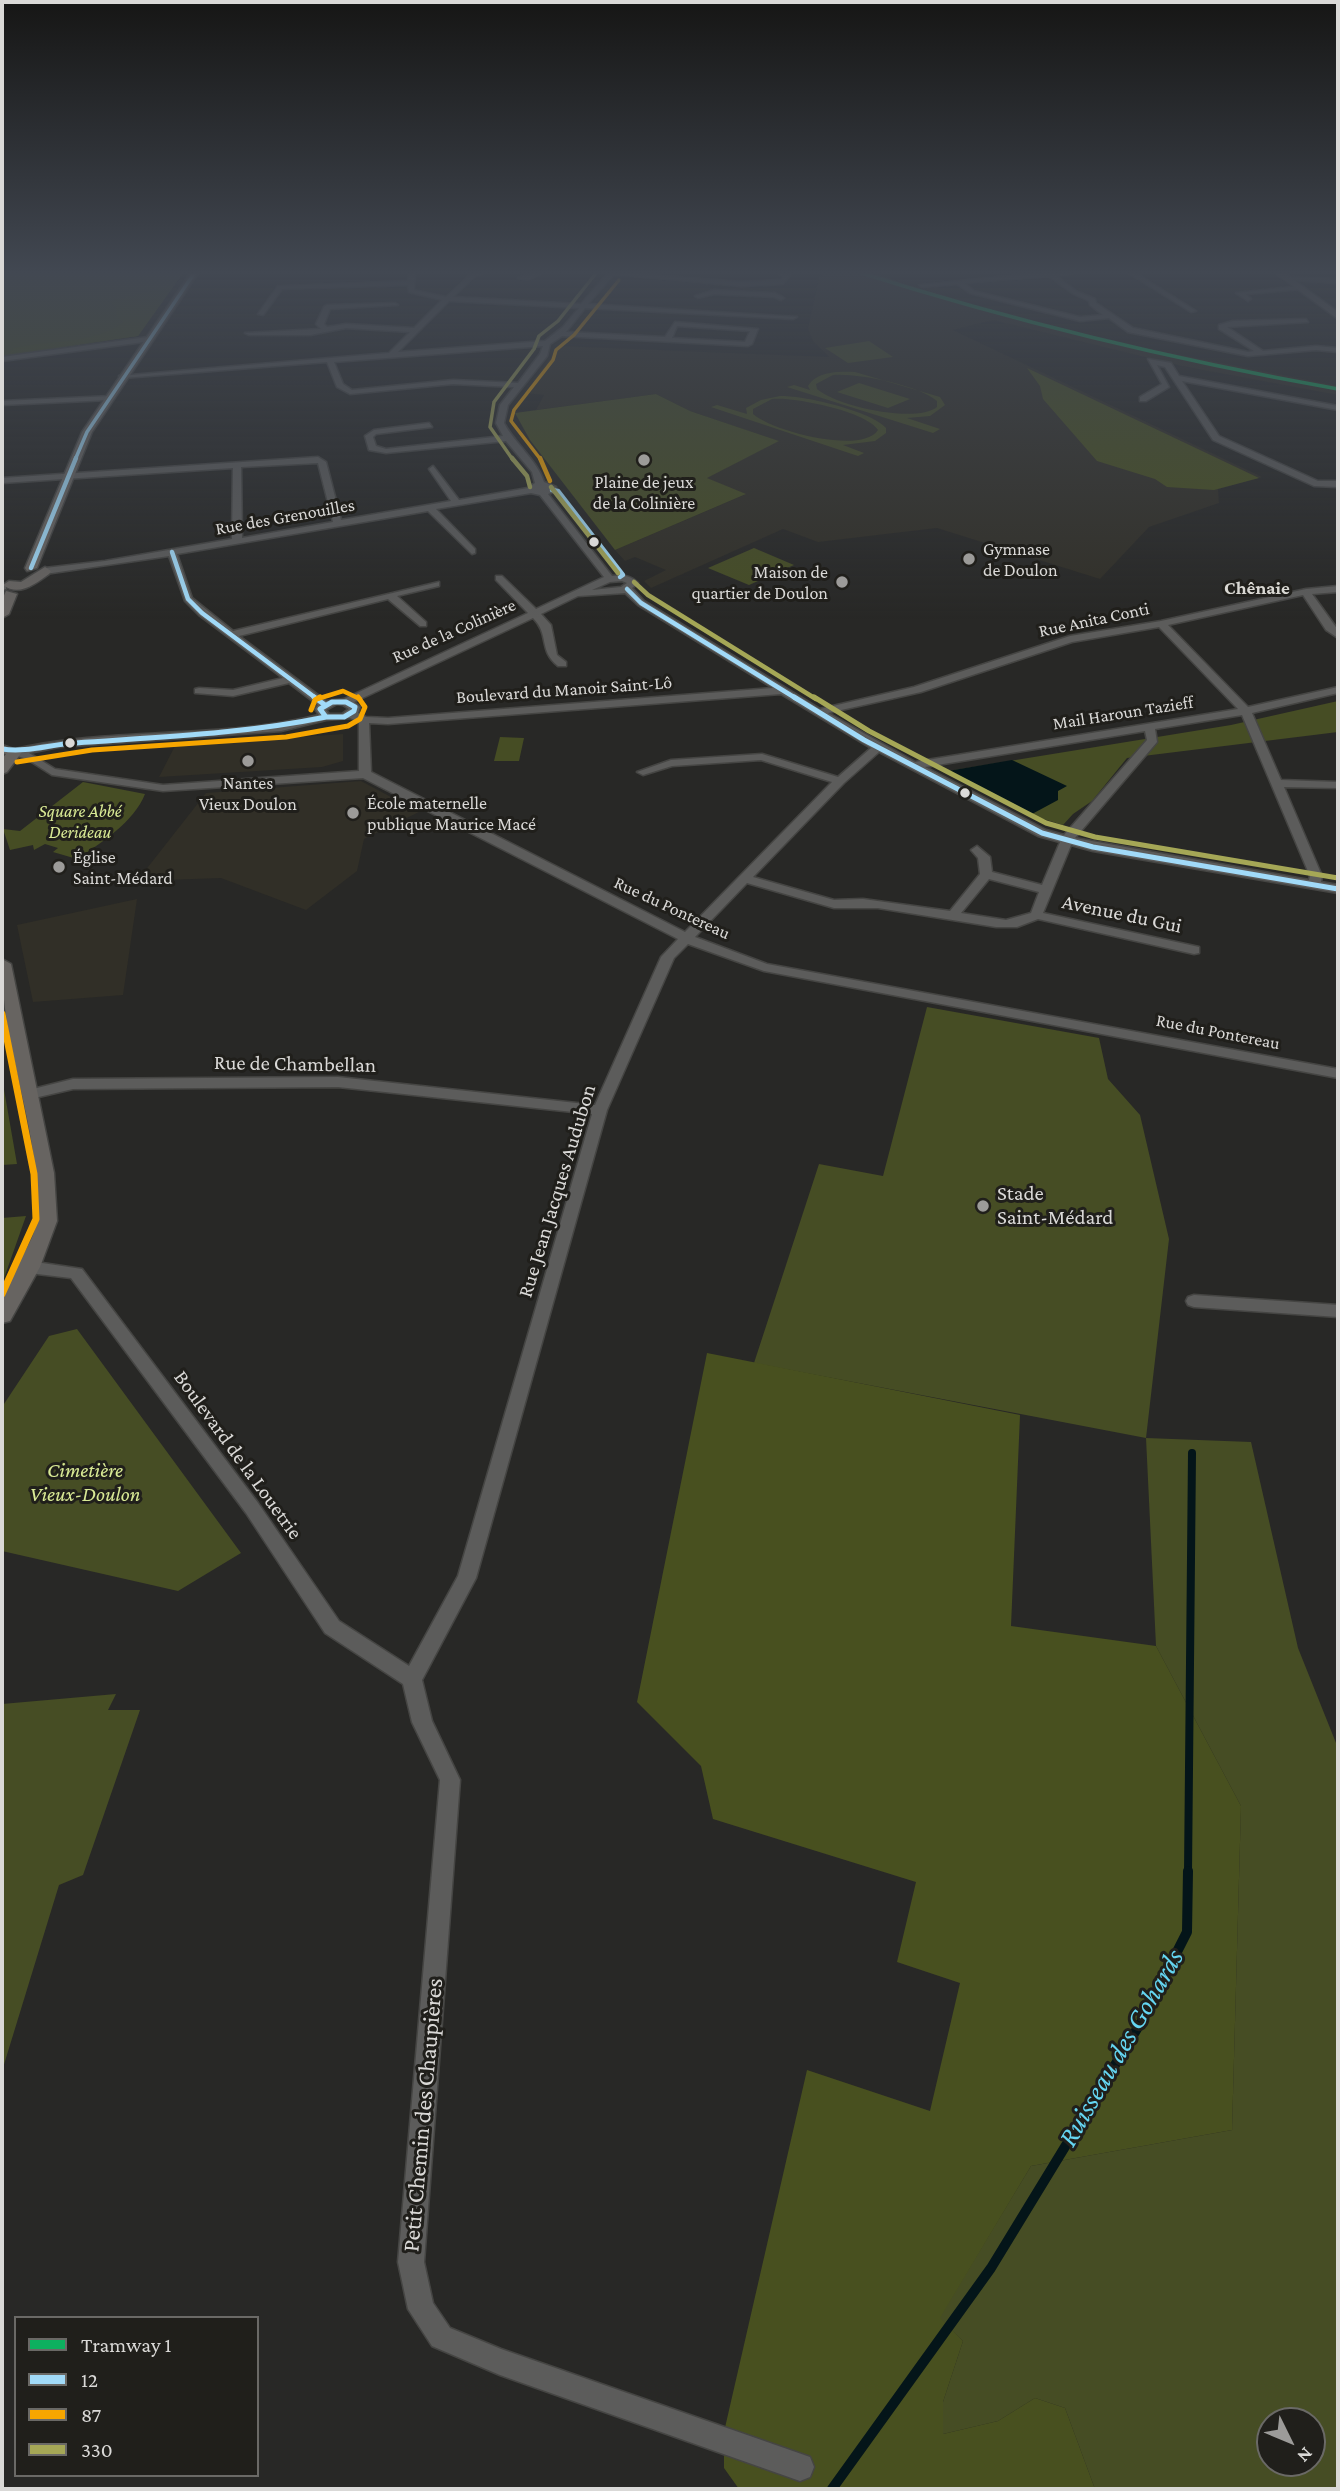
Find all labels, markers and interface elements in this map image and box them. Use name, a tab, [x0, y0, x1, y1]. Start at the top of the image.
marker: Plaine de jeux de la Colinière	[636, 452, 652, 468]
place label: Plaine de jeux de la Colinière	[593, 471, 695, 514]
street label: Rue des Grenouilles	[214, 494, 356, 540]
unlabelled marker	[587, 535, 601, 549]
place label: Gymnase de Doulon	[983, 538, 1058, 580]
marker: Gymnase de Doulon	[961, 551, 977, 567]
place label: Maison de quartier de Doulon	[692, 561, 828, 604]
marker: Maison de quartier de Doulon	[834, 574, 850, 590]
district label: Chênaie	[1224, 577, 1290, 599]
street label: Rue de la Colinière	[389, 594, 519, 668]
street label: Rue Anita Conti	[1037, 598, 1151, 642]
street label: Boulevard du Manoir Saint-Lô	[455, 672, 673, 708]
street label: Mail Haroun Tazieff	[1051, 691, 1195, 735]
unlabelled marker	[63, 736, 77, 750]
marker: Nantes Vieux Doulon	[240, 753, 256, 769]
place label: Nantes Vieux Doulon	[199, 772, 297, 814]
unlabelled marker	[958, 786, 972, 800]
place label: École maternelle publique Maurice Macé	[367, 792, 536, 834]
park label: Square Abbé Derideau	[38, 800, 122, 842]
marker: École maternelle publique Maurice Macé	[345, 805, 361, 821]
place label: Église Saint-Médard	[73, 846, 173, 888]
marker: Église Saint-Médard	[51, 859, 67, 875]
street label: Rue du Pontereau	[610, 872, 734, 944]
street label: Avenue du Gui	[1060, 889, 1184, 939]
street label: Rue du Pontereau	[1154, 1009, 1282, 1055]
street label: Rue de Chambellan	[214, 1050, 376, 1078]
street label: Rue Jean Jacques Audubon	[513, 1081, 601, 1301]
place label: Stade Saint-Médard	[997, 1181, 1113, 1231]
marker: Stade Saint-Médard	[975, 1198, 991, 1214]
street label: Boulevard de la Louetrie	[168, 1366, 308, 1544]
park label: Cimetière Vieux-Doulon	[30, 1458, 140, 1508]
water label: Ruisseau des Gohards	[1051, 1943, 1191, 2153]
street label: Petit Chemin des Chaupières	[397, 1977, 449, 2253]
legend	[14, 2316, 259, 2477]
text: Tramway 1	[81, 2333, 172, 2357]
text: 12	[81, 2368, 98, 2392]
text: 87	[81, 2403, 101, 2427]
north arrow	[1256, 2407, 1326, 2477]
text: 330	[81, 2438, 113, 2462]
text: N	[1293, 2443, 1317, 2467]

